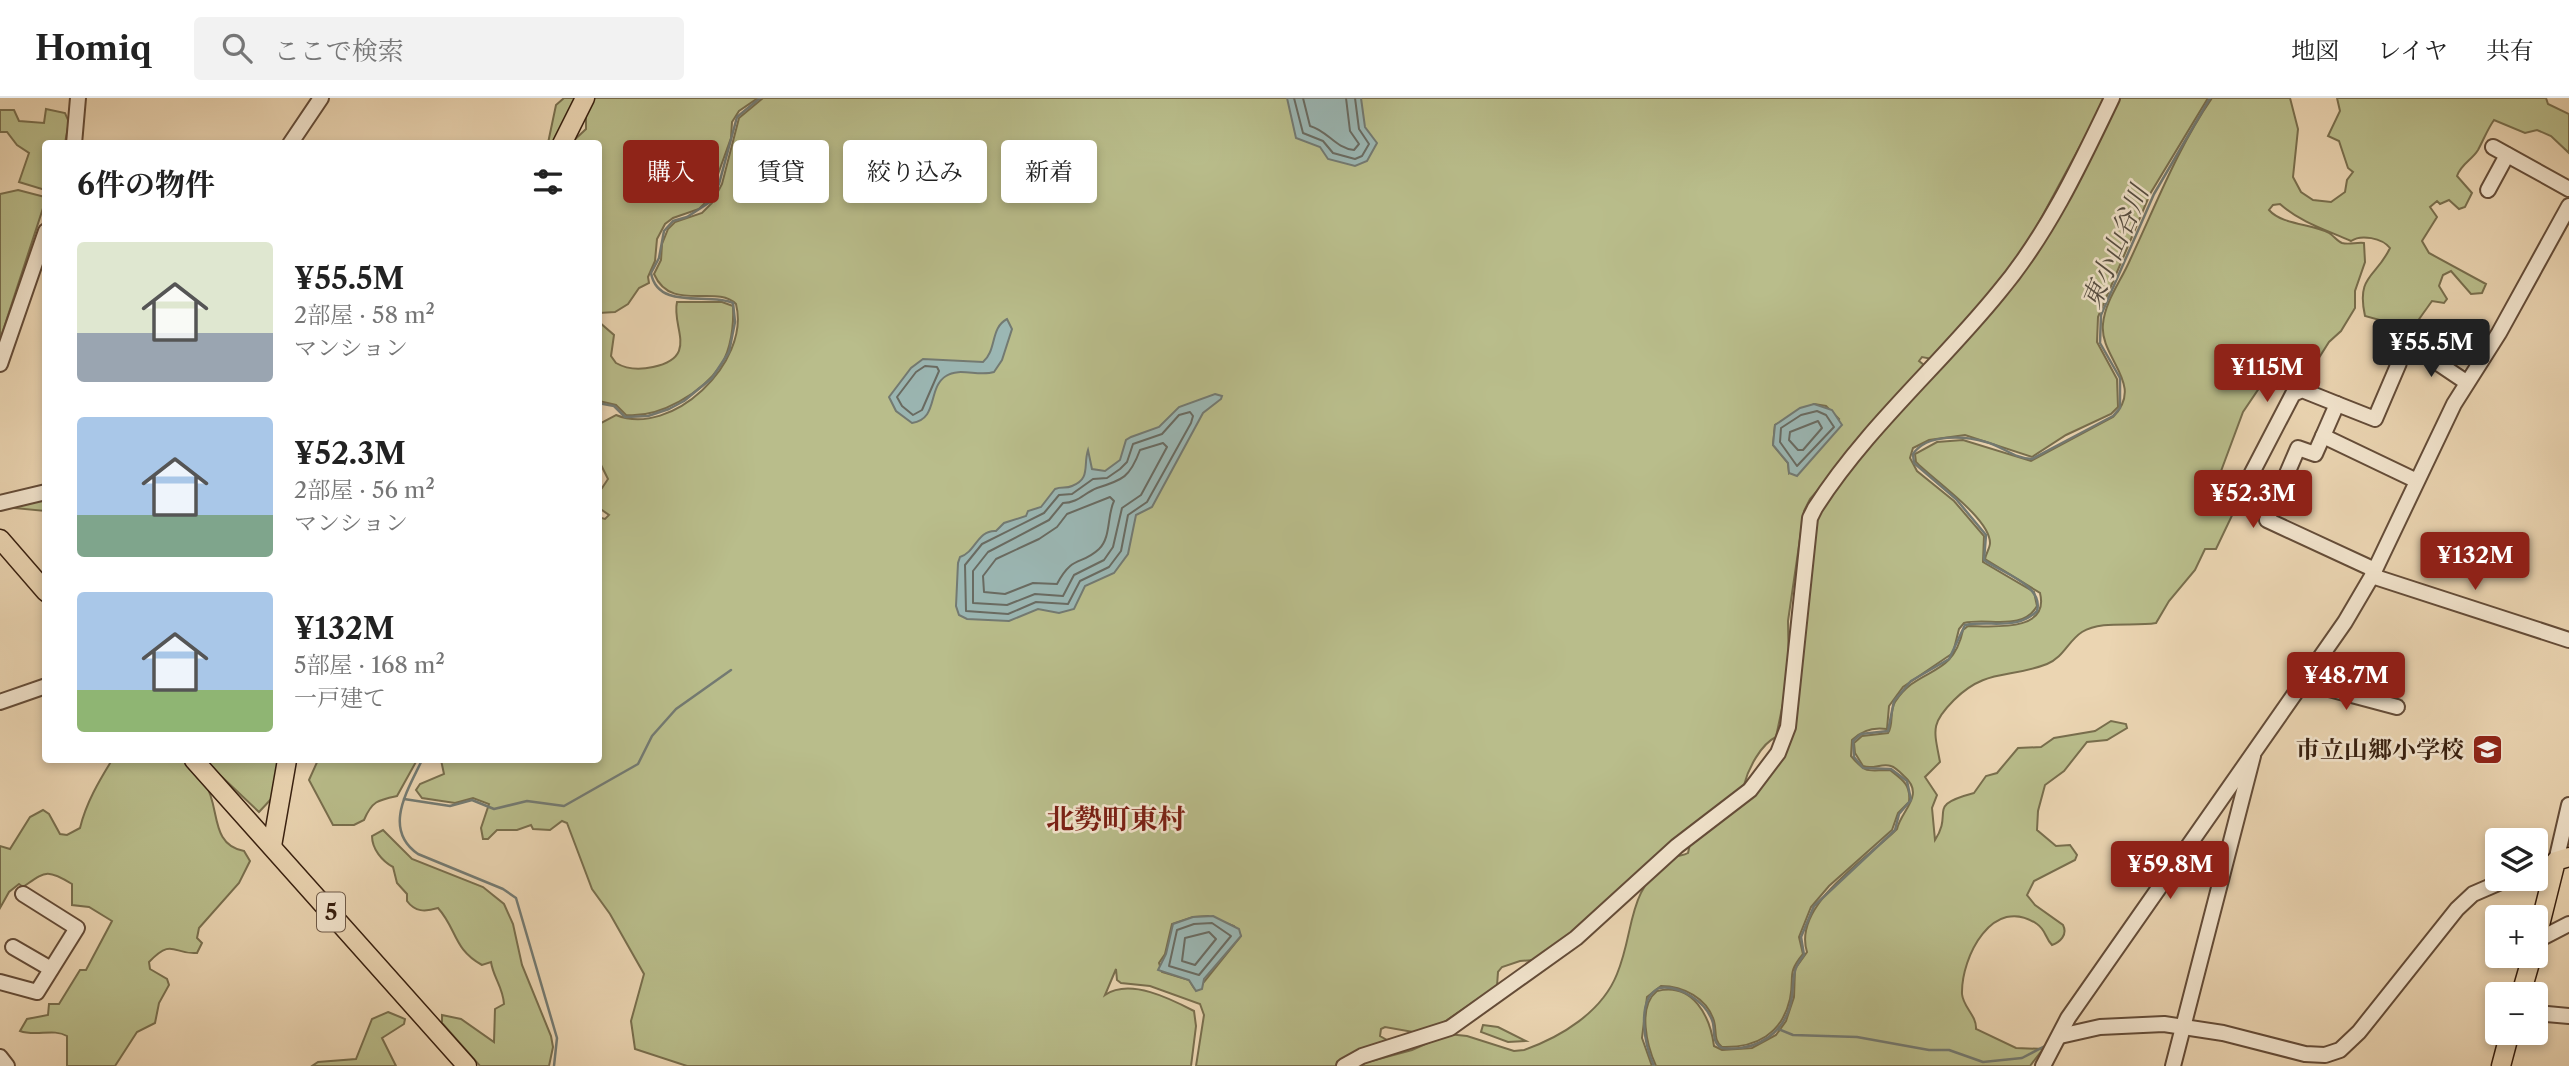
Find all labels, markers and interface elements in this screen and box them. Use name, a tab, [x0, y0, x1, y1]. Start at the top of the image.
search box	[194, 17, 684, 80]
text: Homiq	[35, 28, 152, 69]
icon: search	[218, 29, 256, 67]
text: ここで検索	[274, 35, 404, 67]
text: 地図	[2291, 36, 2339, 65]
text: レイヤ	[2377, 36, 2448, 65]
text: 共有	[2486, 36, 2534, 65]
chip: 購入	[623, 140, 719, 203]
chip: 賃貸	[733, 140, 829, 203]
chip: 絞り込み	[843, 140, 987, 203]
chip: 新着	[1001, 140, 1097, 203]
icon: filters	[529, 163, 567, 201]
text: 6件の物件	[77, 166, 215, 203]
water label: 東小山谷川	[2075, 178, 2156, 313]
text: ¥55.5M	[294, 260, 404, 297]
icon: home	[133, 270, 217, 354]
text: 2部屋 · 58 m²	[294, 301, 435, 329]
pin: ¥55.5M	[2374, 320, 2488, 379]
text: ¥55.5M	[2389, 328, 2473, 356]
text: マンション	[294, 334, 408, 362]
pin: ¥115M	[2218, 344, 2316, 404]
text: ¥115M	[2230, 353, 2304, 381]
text: ¥52.3M	[294, 435, 406, 472]
icon: home	[133, 445, 217, 529]
pin: ¥52.3M	[2196, 470, 2310, 530]
text: 2部屋 · 56 m²	[294, 476, 435, 504]
text: ¥52.3M	[2210, 479, 2296, 507]
text: マンション	[294, 509, 408, 537]
pin: ¥132M	[2426, 532, 2524, 592]
text: ¥132M	[2436, 541, 2514, 569]
text: ¥132M	[294, 610, 395, 647]
icon: home	[133, 620, 217, 704]
text: 5部屋 · 168 m²	[294, 651, 445, 679]
pin: ¥48.7M	[2289, 652, 2403, 712]
text: ¥48.7M	[2303, 661, 2389, 689]
text: 一戸建て	[294, 684, 386, 712]
school or university icon: 市立山郷小学校	[2470, 733, 2504, 767]
place label: 市立山郷小学校	[2296, 735, 2464, 764]
district label: 北勢町東村	[1046, 802, 1186, 836]
map controls	[2485, 828, 2548, 1045]
button: layers	[2485, 828, 2548, 891]
pin: ¥59.8M	[2113, 842, 2227, 901]
text: ¥59.8M	[2127, 850, 2213, 878]
road number: 5	[317, 892, 345, 932]
button: +	[2485, 905, 2548, 968]
button: −	[2485, 982, 2548, 1045]

